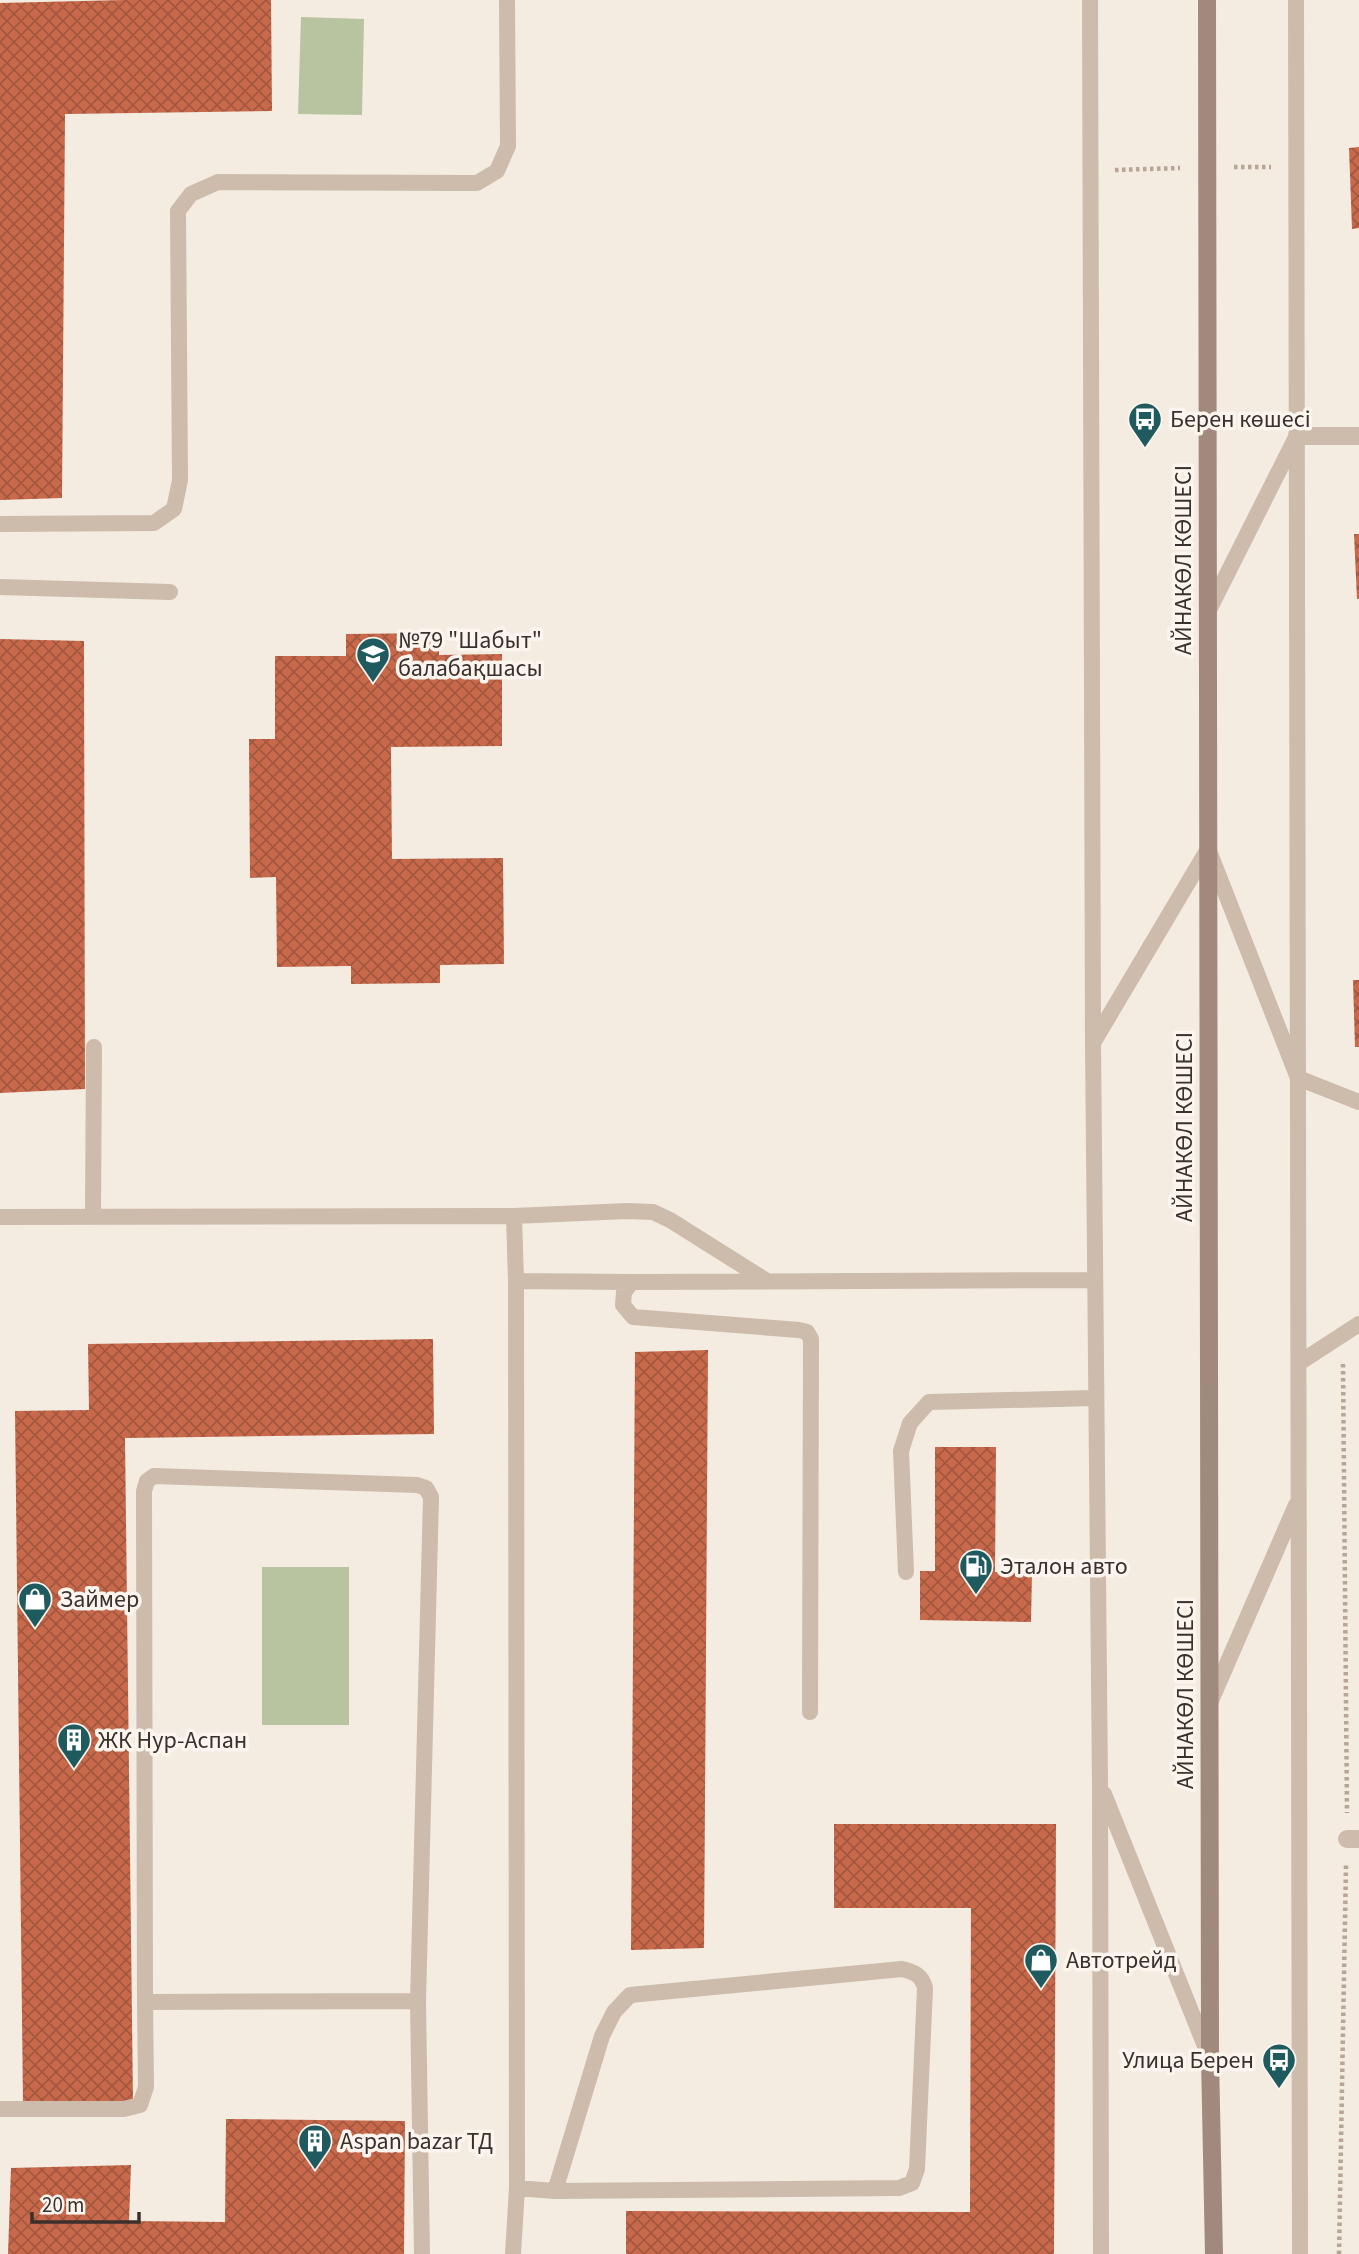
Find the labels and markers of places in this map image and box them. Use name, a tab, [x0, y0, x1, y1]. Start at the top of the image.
bus stop icon: Берен көшесі	[1126, 400, 1164, 449]
place label: Берен көшесі	[1170, 402, 1311, 437]
place label: №79 "Шабыт" балабақшасы	[398, 623, 543, 686]
school or university icon: №79 "Шабыт" балабақшасы	[354, 635, 392, 684]
fuel station icon: Эталон авто	[957, 1547, 995, 1596]
place label: Эталон авто	[1000, 1549, 1128, 1584]
shop icon: Займер	[16, 1580, 54, 1629]
place label: Займер	[60, 1582, 139, 1617]
building icon: ЖК Нур-Аспан	[55, 1721, 93, 1770]
place label: ЖК Нур-Аспан	[98, 1723, 247, 1758]
shop icon: Автотрейд	[1022, 1941, 1060, 1990]
place label: Автотрейд	[1066, 1943, 1177, 1978]
bus stop icon: Улица Берен	[1260, 2041, 1298, 2090]
place label: Улица Берен	[1122, 2043, 1254, 2078]
building icon: Aspan bazar ТД	[296, 2122, 334, 2171]
place label: Aspan bazar ТД	[340, 2124, 493, 2159]

